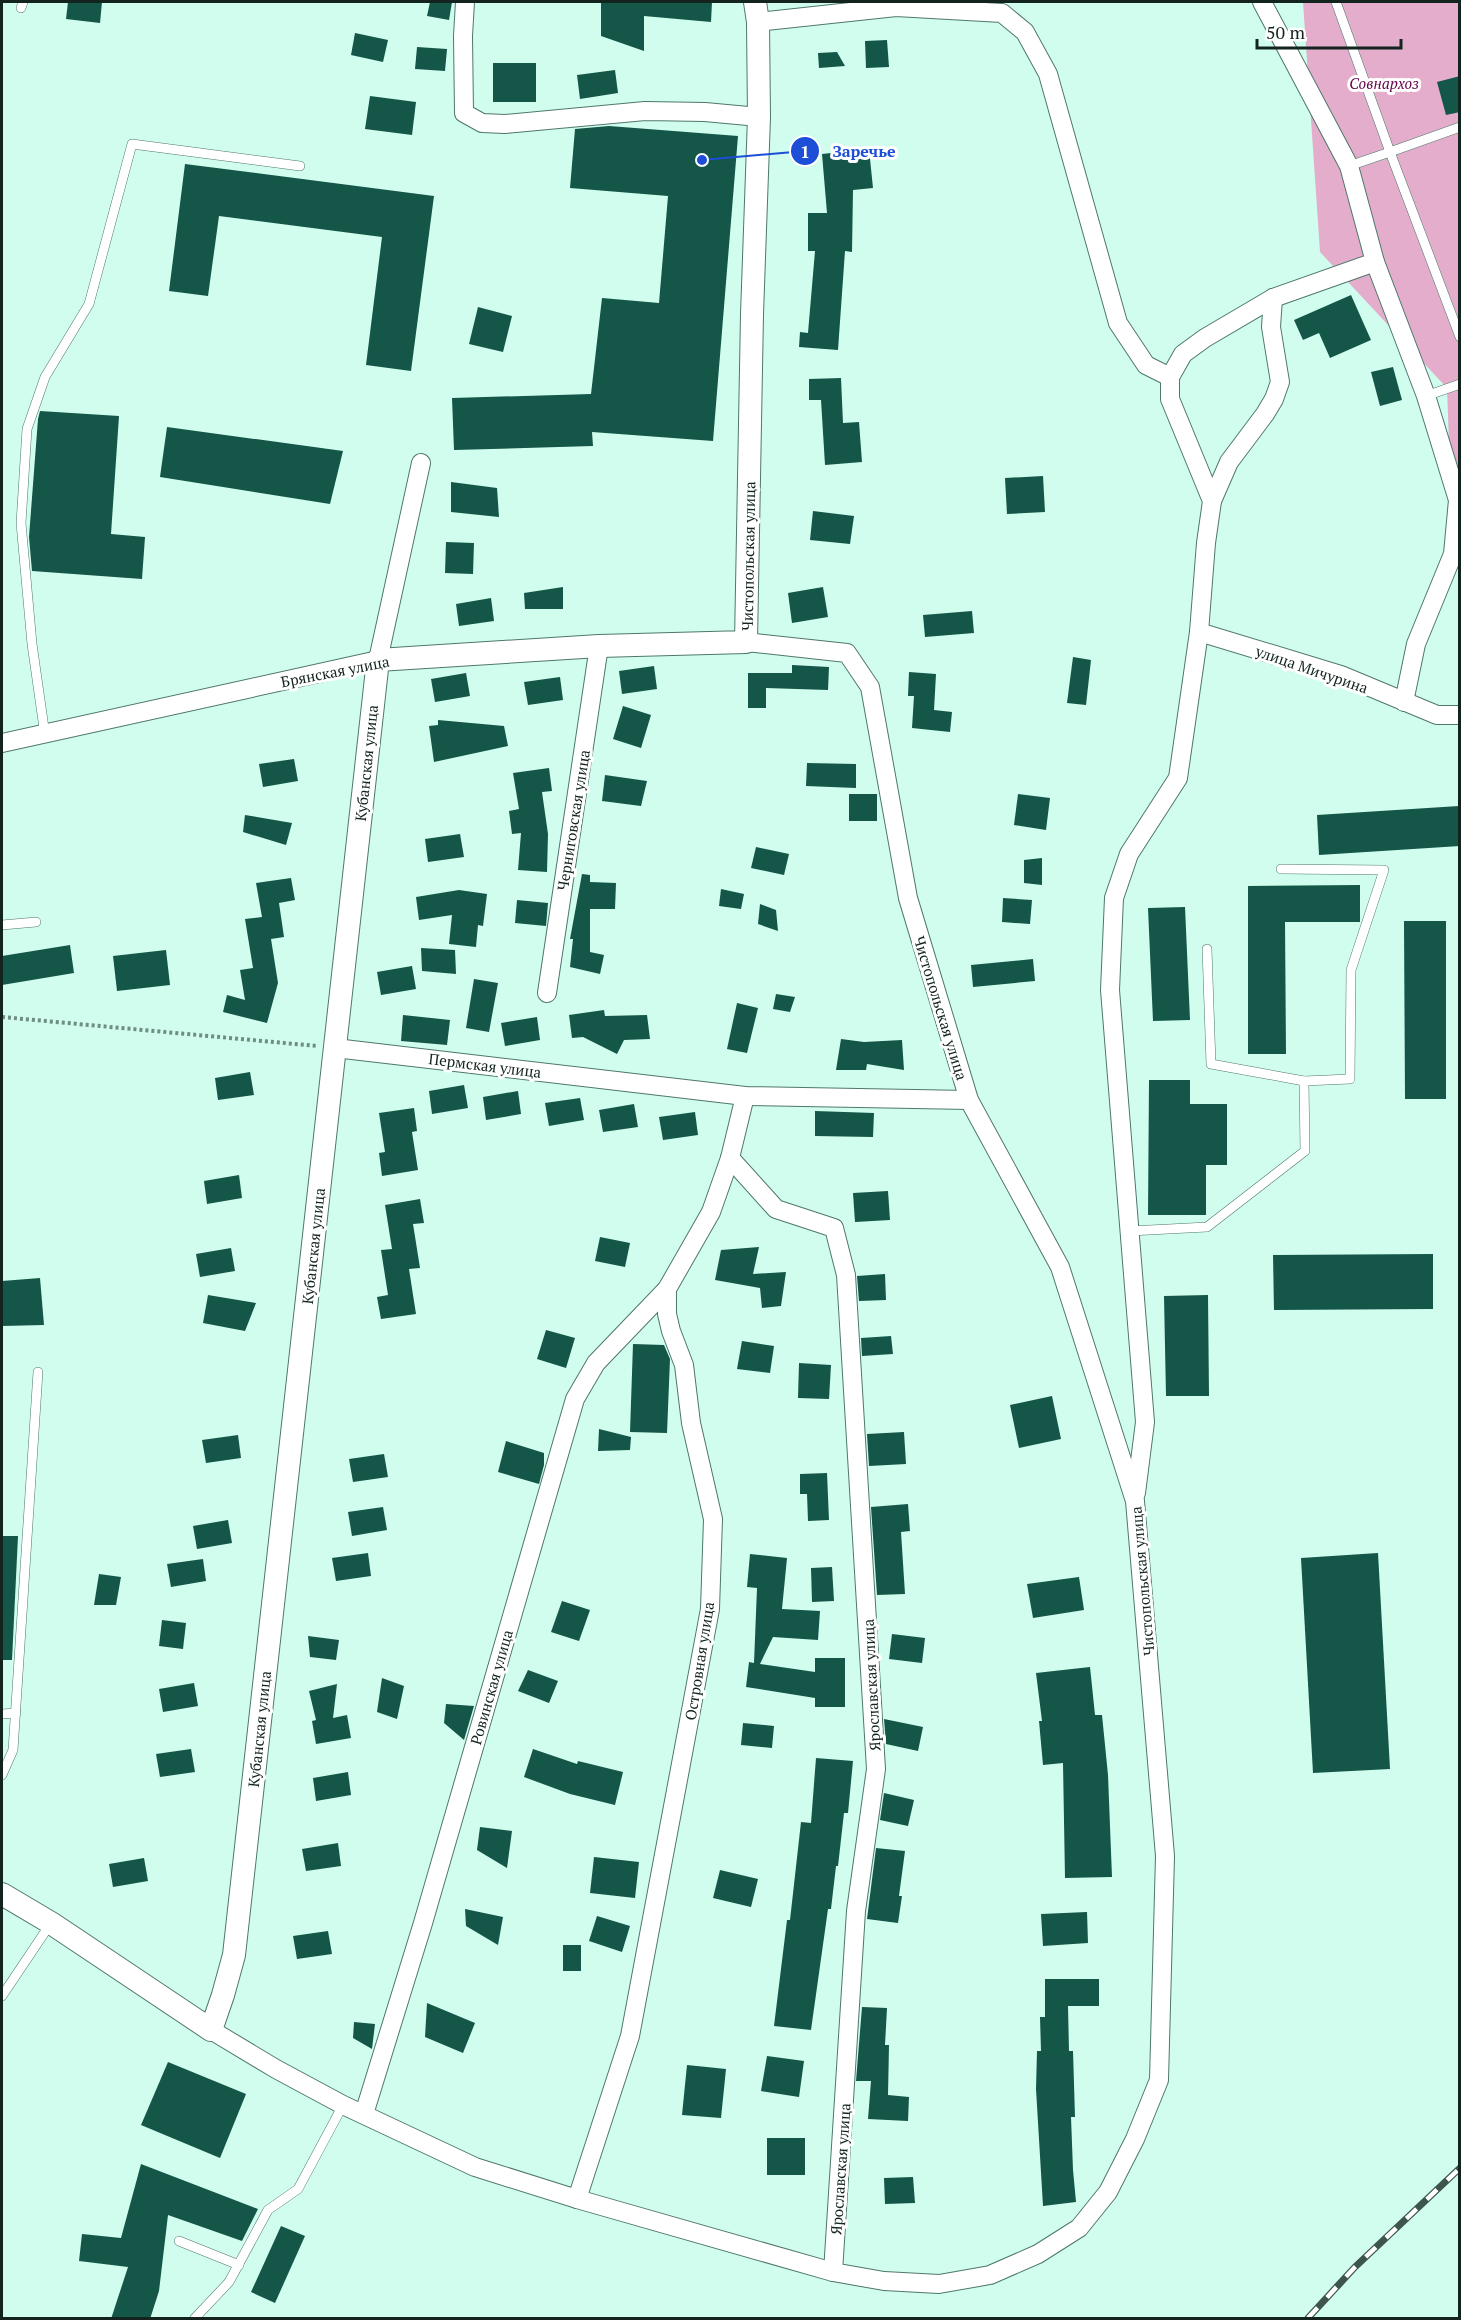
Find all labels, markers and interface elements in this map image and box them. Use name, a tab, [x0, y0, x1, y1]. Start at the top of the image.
scale bar	[1257, 12, 1401, 50]
text: 50 m	[1266, 20, 1306, 44]
park label: Совнархоз	[1349, 73, 1419, 93]
callout: Заречье	[790, 134, 907, 168]
text: 1	[800, 139, 810, 163]
text: Заречье	[832, 140, 896, 162]
street label: Чистопольская улица	[737, 481, 759, 631]
street label: улица Мичурина	[1252, 640, 1371, 698]
street label: Брянская улица	[279, 651, 391, 691]
street label: Кубанская улица	[350, 703, 382, 822]
street label: Черниговская улица	[552, 748, 594, 892]
street label: Чистопольская улица	[910, 934, 973, 1083]
street label: Пермская улица	[427, 1048, 543, 1082]
street label: Кубанская улица	[297, 1186, 329, 1305]
street label: Чистопольская улица	[1125, 1505, 1158, 1656]
street label: Островная улица	[680, 1600, 718, 1722]
street label: Ярославская улица	[858, 1618, 884, 1752]
street label: Ровинская улица	[465, 1627, 517, 1747]
street label: Кубанская улица	[243, 1669, 275, 1788]
street label: Ярославская улица	[825, 2102, 855, 2236]

